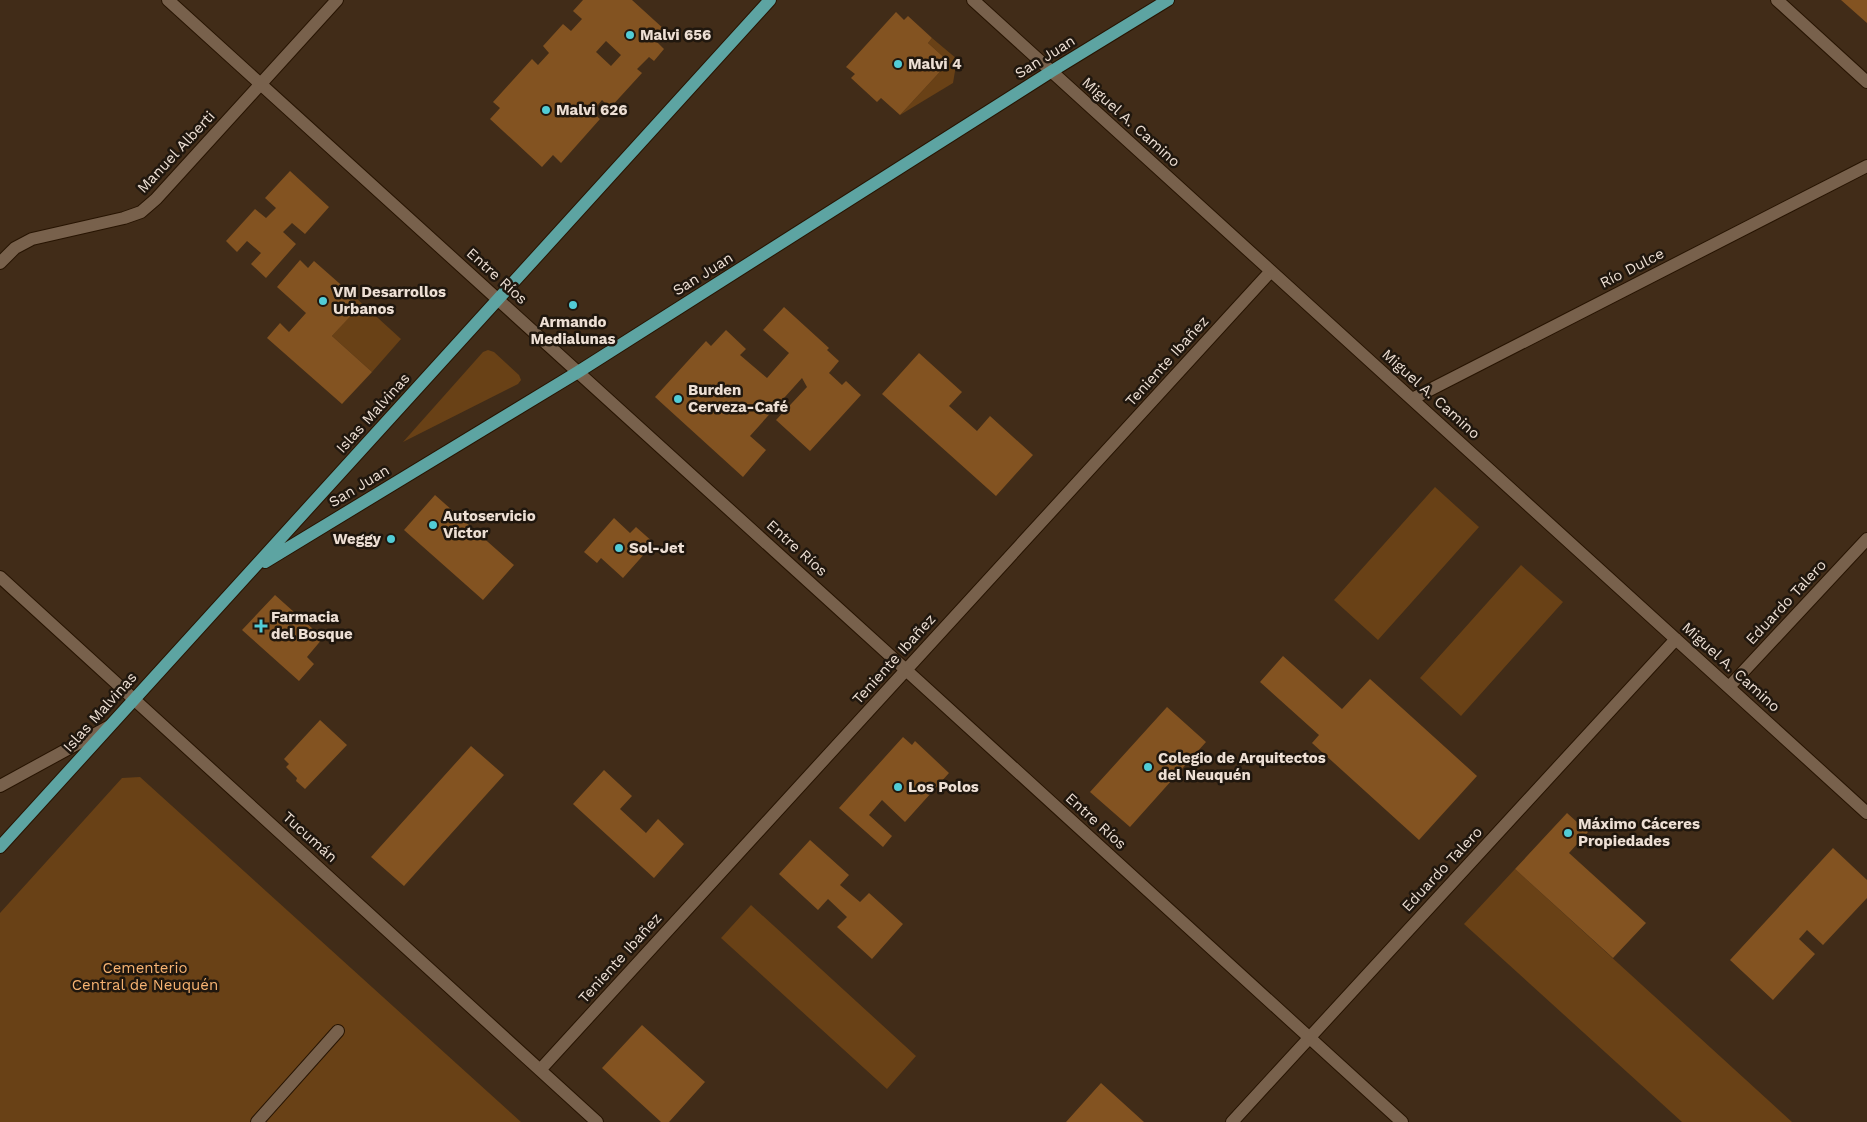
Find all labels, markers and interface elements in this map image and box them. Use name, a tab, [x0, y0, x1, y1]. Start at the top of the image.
place label: Malvi 656	[640, 26, 711, 44]
marker: Malvi 656	[624, 29, 636, 41]
street label: San Juan	[1012, 32, 1078, 82]
place label: Malvi 4	[908, 55, 962, 73]
marker: Malvi 4	[892, 58, 904, 70]
street label: Miguel A. Camino	[1078, 73, 1184, 171]
place label: Malvi 626	[556, 101, 627, 119]
marker: Malvi 626	[540, 104, 552, 116]
street label: Manuel Alberti	[133, 107, 219, 197]
street label: Entre Ríos	[463, 244, 531, 308]
street label: Río Dulce	[1597, 244, 1667, 292]
street label: San Juan	[670, 249, 736, 299]
place label: VM Desarrollos Urbanos	[333, 283, 446, 318]
marker: VM Desarrollos Urbanos	[317, 295, 329, 307]
marker: Armando Medialunas	[567, 299, 579, 311]
street label: Teniente Ibañez	[1122, 312, 1212, 410]
place label: Armando Medialunas	[531, 313, 615, 348]
street label: Miguel A. Camino	[1378, 345, 1484, 443]
street label: Islas Malvinas	[332, 369, 414, 457]
place label: Burden Cerveza-Café	[688, 381, 788, 416]
marker: Burden Cerveza-Café	[672, 393, 684, 405]
street label: San Juan	[325, 461, 393, 511]
place label: Autoservicio Victor	[443, 507, 536, 542]
street label: Entre Ríos	[763, 516, 831, 580]
marker: Autoservicio Victor	[427, 519, 439, 531]
place label: Weggy	[333, 530, 382, 548]
marker: Weggy	[385, 533, 397, 545]
place label: Sol-Jet	[629, 539, 685, 557]
marker: Sol-Jet	[613, 542, 625, 554]
street label: Eduardo Talero	[1742, 556, 1830, 648]
place label: Farmacia del Bosque	[271, 608, 353, 643]
street label: Teniente Ibañez	[849, 610, 939, 708]
street label: Miguel A. Camino	[1678, 618, 1784, 716]
marker: Farmacia del Bosque	[255, 620, 267, 632]
street label: Islas Malvinas	[59, 668, 141, 756]
place label: Colegio de Arquitectos del Neuquén	[1158, 749, 1326, 784]
marker: Colegio de Arquitectos del Neuquén	[1142, 761, 1154, 773]
place label: Los Polos	[908, 778, 979, 796]
marker: Los Polos	[892, 781, 904, 793]
street label: Entre Ríos	[1062, 789, 1130, 853]
street label: Tucumán	[279, 808, 341, 866]
place label: Máximo Cáceres Propiedades	[1578, 815, 1700, 850]
street label: Eduardo Talero	[1398, 823, 1486, 915]
marker: Máximo Cáceres Propiedades	[1562, 827, 1574, 839]
street label: Teniente Ibañez	[575, 909, 665, 1007]
park label: Cementerio Central de Neuquén	[72, 959, 218, 994]

